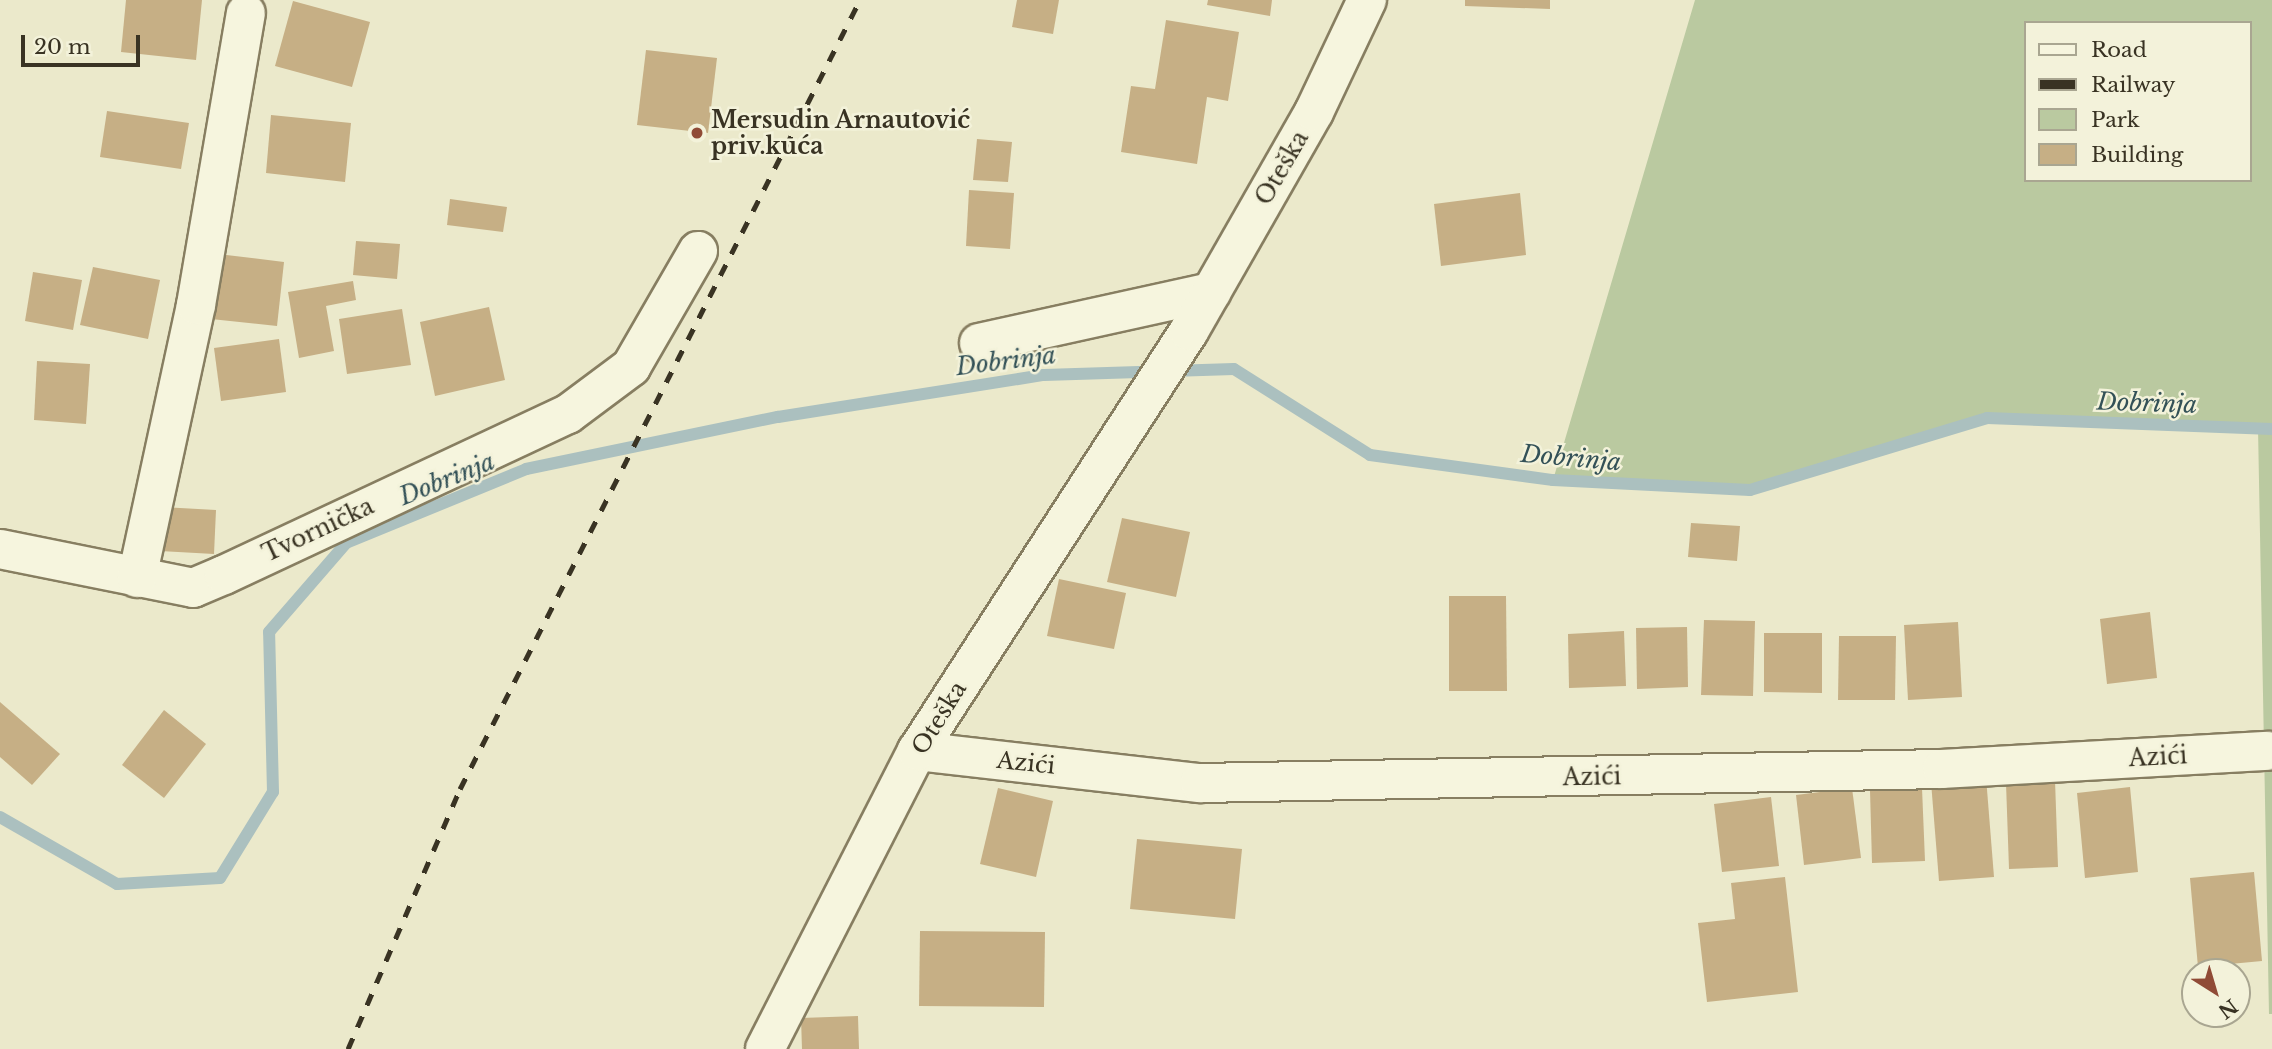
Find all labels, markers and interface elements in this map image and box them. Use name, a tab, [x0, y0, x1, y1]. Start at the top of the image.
scale bar	[24, 21, 144, 65]
legend	[2024, 21, 2251, 182]
text: 20 m	[34, 34, 91, 60]
text: Road	[2091, 37, 2147, 63]
text: Railway	[2091, 72, 2175, 98]
place label: Mersudin Arnautović priv.kuća	[711, 106, 971, 160]
text: Park	[2091, 107, 2140, 133]
marker: Mersudin Arnautović priv.kuća	[689, 125, 705, 141]
street label: Oteška	[1250, 126, 1314, 210]
text: Building	[2091, 142, 2183, 168]
water label: Dobrinja	[954, 341, 1058, 381]
water label: Dobrinja	[2096, 387, 2198, 419]
water label: Dobrinja	[1520, 439, 1622, 477]
water label: Dobrinja	[395, 447, 499, 511]
street label: Tvornička	[258, 492, 378, 568]
street label: Oteška	[906, 676, 972, 760]
street label: Azići	[2128, 742, 2188, 772]
street label: Azići	[995, 746, 1057, 780]
street label: Azići	[1562, 763, 1622, 791]
north arrow	[2181, 958, 2251, 1028]
text: N	[2214, 994, 2242, 1023]

